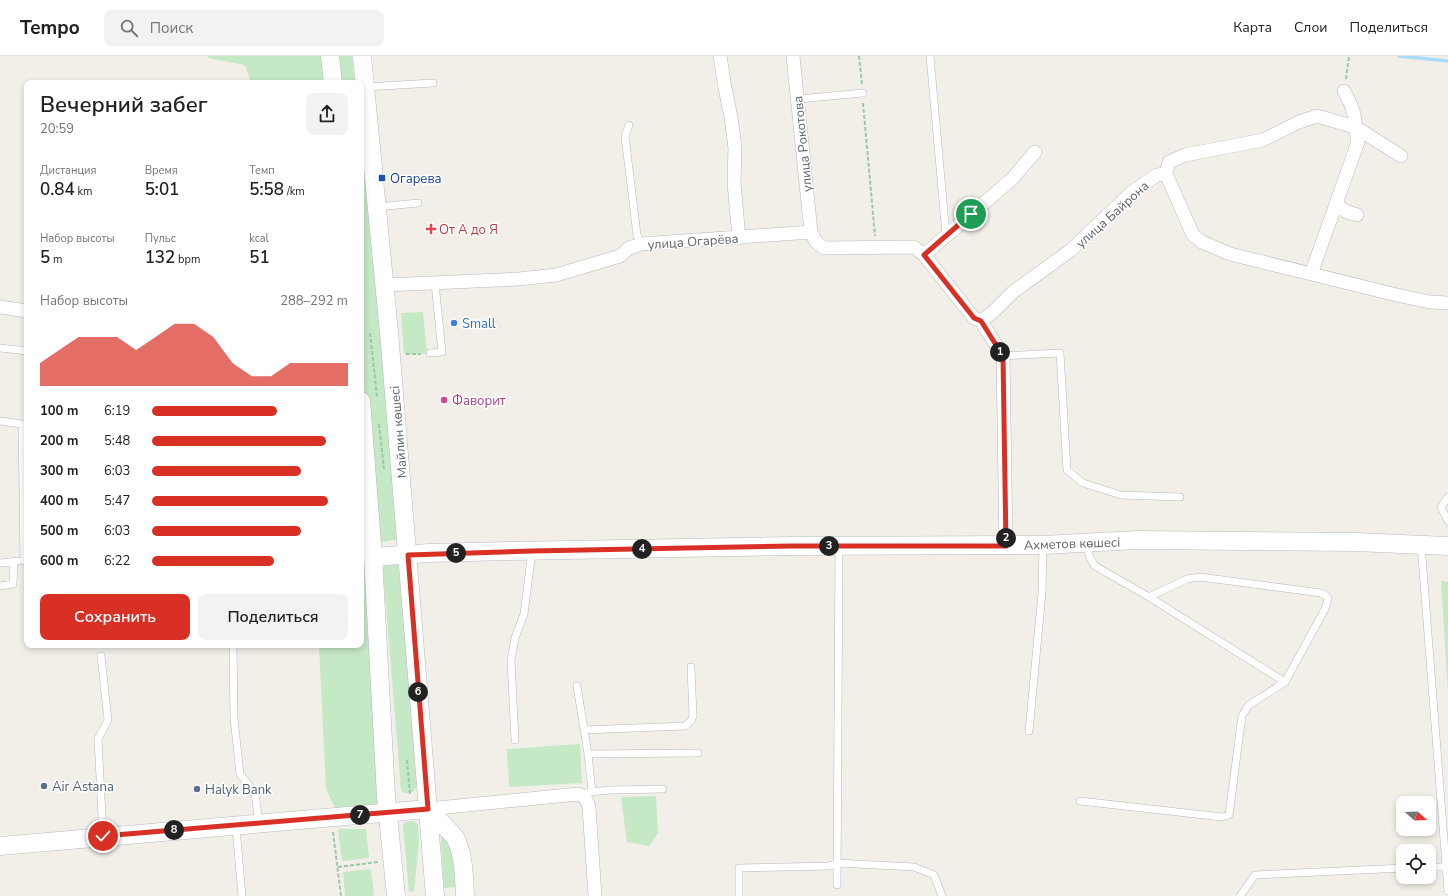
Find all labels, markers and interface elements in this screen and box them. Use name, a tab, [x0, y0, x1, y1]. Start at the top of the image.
search box	[104, 10, 384, 46]
text: Tempo	[20, 15, 80, 41]
icon: search	[118, 17, 140, 39]
text: Поиск	[150, 18, 193, 38]
text: Карта	[1233, 18, 1272, 37]
text: Слои	[1294, 18, 1328, 37]
text: Поделиться	[1350, 18, 1428, 37]
text: Вечерний забег	[40, 90, 208, 120]
button: share	[306, 93, 348, 135]
street label: улица Рокотова	[789, 95, 817, 193]
text: 20:59	[40, 120, 74, 138]
text: Дистанция	[40, 163, 96, 178]
text: Время	[145, 163, 178, 178]
text: Темп	[249, 163, 275, 178]
place label: Огарева	[390, 170, 442, 188]
marker: Огарева	[377, 173, 387, 183]
street label: улица Байрона	[1072, 177, 1153, 252]
text: 0.84	[40, 178, 75, 201]
text: 5:01	[145, 178, 179, 201]
text: 5:58	[249, 178, 284, 201]
text: km	[75, 184, 92, 199]
text: /km	[284, 184, 305, 199]
pin	[954, 197, 988, 231]
icon: arrive	[960, 203, 982, 225]
place label: От А до Я	[439, 221, 498, 239]
marker: От А до Я	[426, 224, 436, 234]
street label: улица Огарёва	[647, 230, 739, 254]
text: Набор высоты	[40, 231, 115, 246]
text: Пульс	[145, 231, 176, 246]
text: kcal	[249, 231, 269, 246]
text: 5	[40, 246, 50, 269]
text: 132	[145, 246, 175, 269]
text: 51	[249, 246, 270, 269]
text: m	[50, 252, 62, 267]
text: bpm	[175, 252, 200, 267]
text: Набор высоты	[40, 292, 128, 310]
text: 288–292 m	[280, 292, 348, 310]
place label: Small	[462, 315, 496, 333]
marker: Small	[449, 318, 459, 328]
pin: 1	[990, 342, 1010, 362]
text: 1	[997, 344, 1003, 359]
street label: Майлин көшесі	[386, 385, 412, 479]
place label: Фаворит	[452, 392, 506, 410]
marker: Фаворит	[439, 395, 449, 405]
text: 100 m	[40, 402, 78, 420]
text: 6:19	[104, 402, 130, 420]
text: 200 m	[40, 432, 78, 450]
text: 5:48	[104, 432, 130, 450]
text: 300 m	[40, 462, 78, 480]
text: 6:03	[104, 462, 130, 480]
text: 400 m	[40, 492, 78, 510]
text: 5:47	[104, 492, 130, 510]
text: 500 m	[40, 522, 78, 540]
text: 6:03	[104, 522, 130, 540]
pin: 2	[996, 528, 1016, 548]
text: 2	[1003, 530, 1009, 545]
street label: Ахметов көшесі	[1024, 533, 1120, 555]
pin: 3	[819, 536, 839, 556]
text: 3	[826, 538, 832, 553]
pin: 4	[632, 539, 652, 559]
text: 4	[639, 541, 645, 556]
pin: 5	[446, 543, 466, 563]
text: 5	[453, 545, 459, 560]
text: 600 m	[40, 552, 78, 570]
text: 6:22	[104, 552, 130, 570]
button: Сохранить	[40, 594, 190, 640]
button: Поделиться	[198, 594, 348, 640]
pin: 6	[408, 682, 428, 702]
text: 6	[415, 684, 421, 699]
place label: Air Astana	[52, 778, 114, 796]
marker: Air Astana	[39, 781, 49, 791]
place label: Halyk Bank	[205, 781, 272, 799]
marker: Halyk Bank	[192, 784, 202, 794]
north arrow	[1396, 796, 1436, 836]
map controls	[1396, 796, 1436, 884]
pin: 7	[350, 805, 370, 825]
text: 7	[357, 807, 363, 822]
pin	[86, 819, 120, 853]
pin: 8	[164, 820, 184, 840]
text: 8	[171, 822, 177, 837]
icon: check	[92, 825, 114, 847]
button: locate	[1396, 844, 1436, 884]

